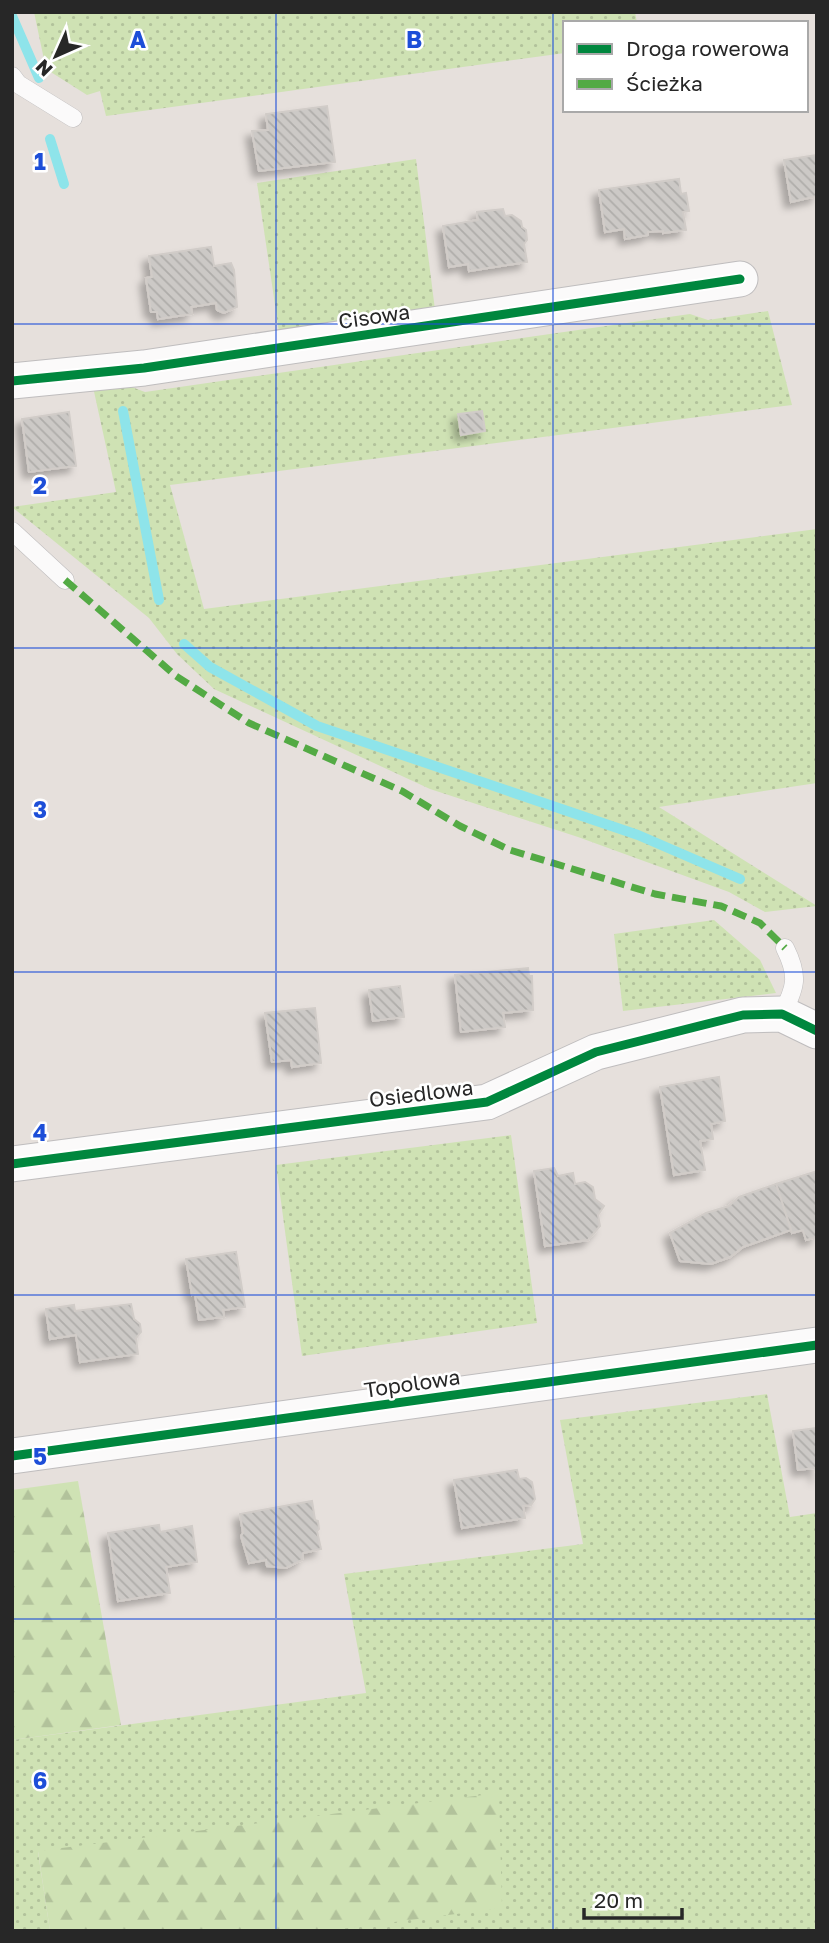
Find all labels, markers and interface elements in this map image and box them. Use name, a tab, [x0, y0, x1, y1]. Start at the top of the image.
north arrow	[21, 21, 91, 91]
legend	[563, 21, 808, 112]
text: A	[130, 25, 147, 53]
text: B	[406, 25, 422, 53]
text: Droga rowerowa	[626, 35, 789, 61]
text: N	[30, 55, 57, 82]
text: Ścieżka	[626, 70, 703, 96]
text: 1	[34, 147, 46, 175]
street label: Cisowa	[337, 298, 411, 334]
text: 2	[33, 471, 47, 499]
text: 3	[33, 795, 47, 823]
street label: Osiedlowa	[367, 1074, 475, 1112]
text: 4	[33, 1118, 47, 1146]
street label: Topolowa	[362, 1363, 462, 1403]
text: 5	[33, 1442, 47, 1470]
text: 6	[33, 1766, 47, 1794]
scale bar	[584, 1876, 682, 1920]
text: 20 m	[594, 1887, 643, 1913]

